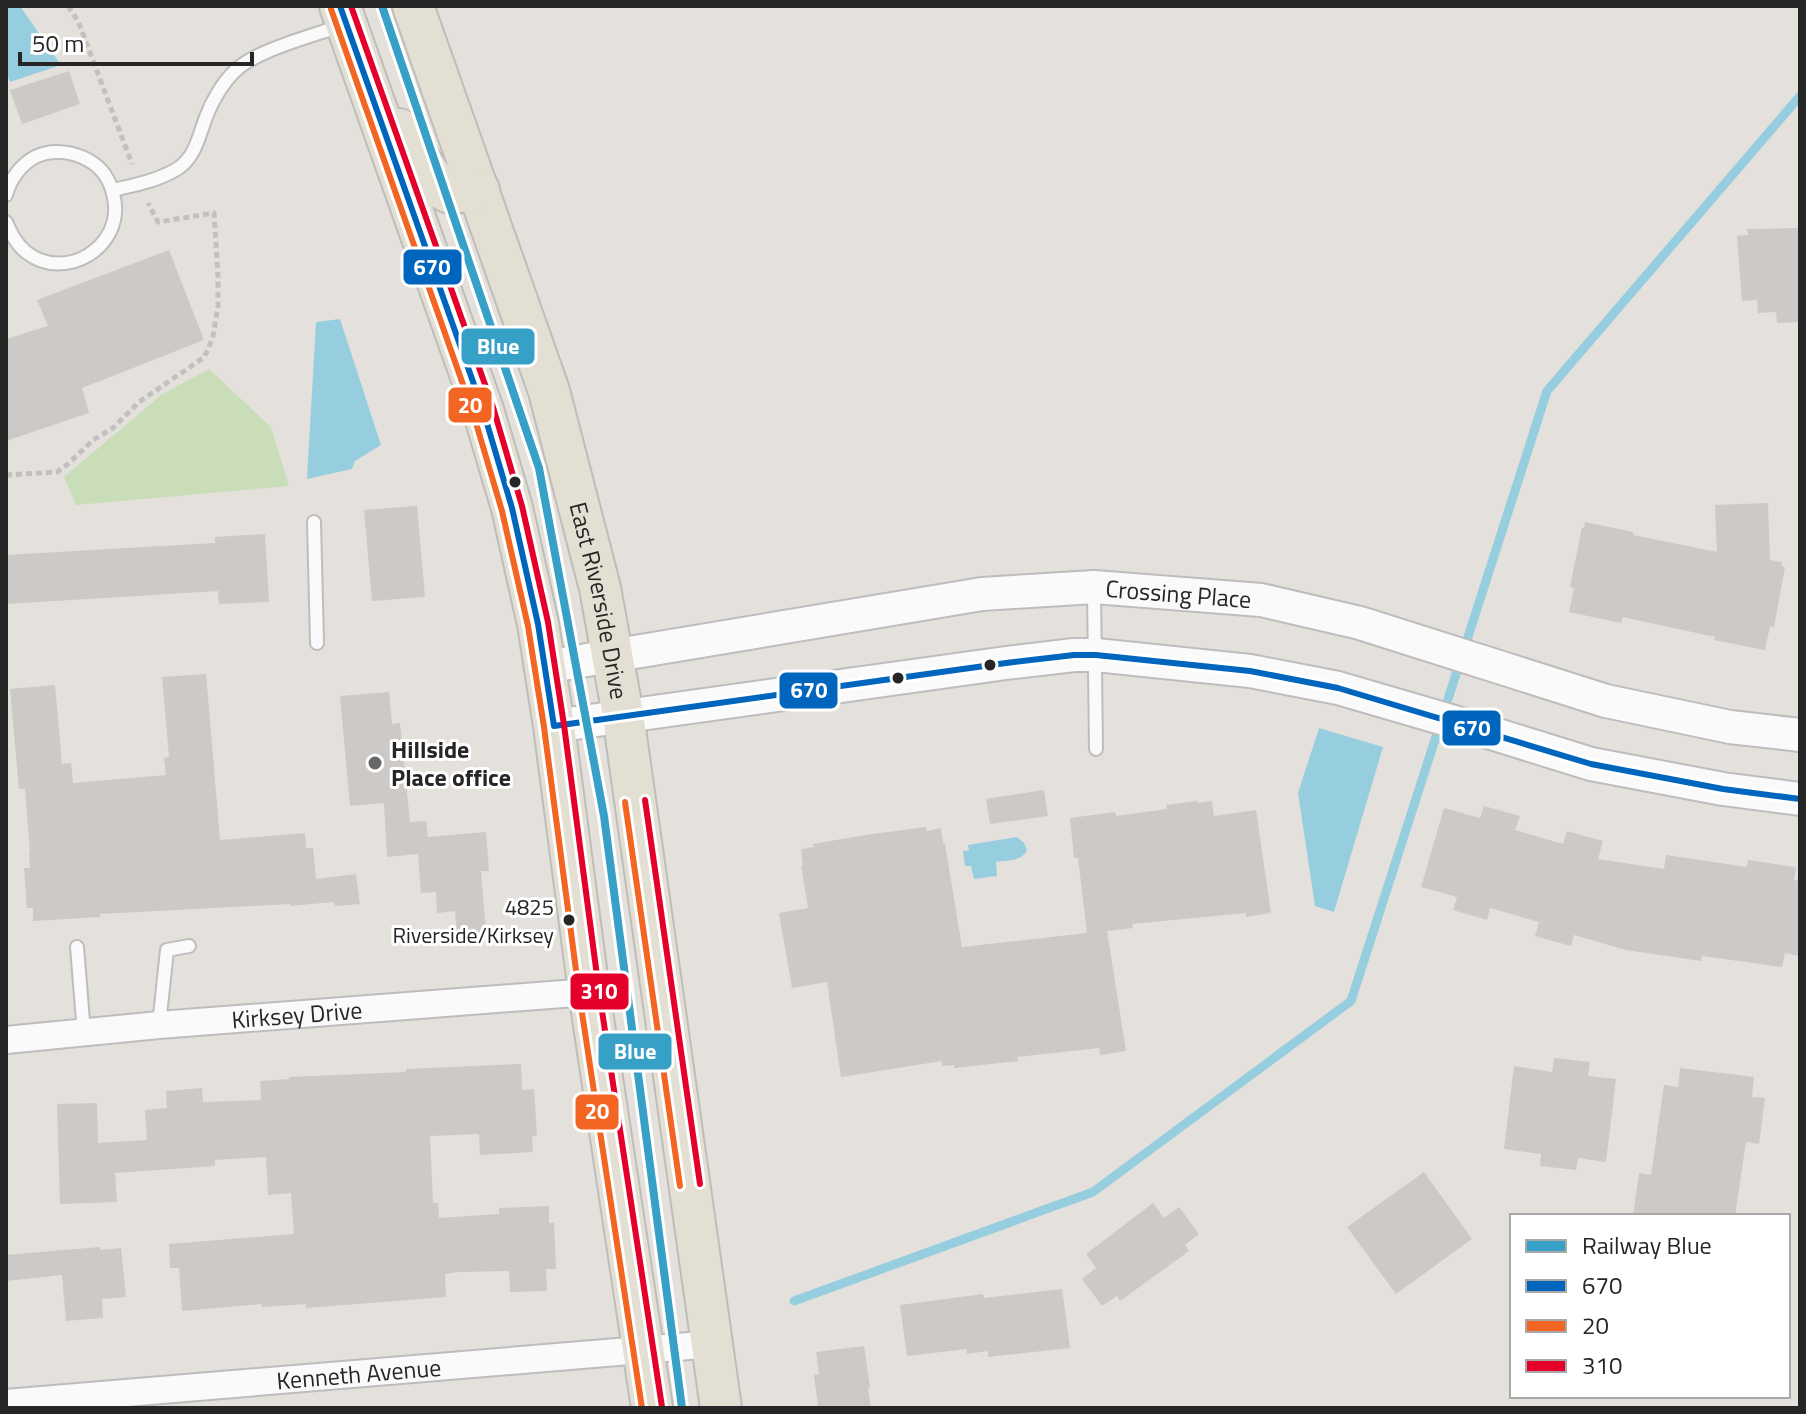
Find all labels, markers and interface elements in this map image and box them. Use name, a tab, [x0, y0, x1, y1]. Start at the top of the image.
scale bar	[20, 16, 252, 66]
text: 50 m	[32, 25, 84, 61]
line badge: 670	[402, 248, 463, 286]
text: 670	[414, 250, 450, 284]
line badge: Blue	[460, 327, 536, 366]
text: Blue	[477, 329, 519, 363]
line badge: 20	[447, 386, 493, 424]
text: 20	[458, 388, 482, 422]
unlabelled marker	[507, 474, 523, 490]
street label: East Riverside Drive	[560, 498, 638, 702]
street label: Crossing Place	[1104, 570, 1253, 617]
unlabelled marker	[982, 657, 998, 673]
unlabelled marker	[890, 670, 906, 686]
line badge: 670	[778, 671, 839, 710]
text: 670	[791, 673, 827, 707]
line badge: 670	[1441, 709, 1502, 747]
text: 670	[1454, 711, 1490, 745]
place label: Hillside Place office	[391, 731, 511, 795]
marker: Hillside Place office	[366, 754, 384, 772]
place label: 4825 Riverside/Kirksey	[392, 890, 554, 952]
marker: 4825 Riverside/Kirksey	[561, 912, 577, 928]
line badge: 310	[569, 972, 630, 1011]
text: 310	[581, 974, 617, 1008]
street label: Kirksey Drive	[230, 991, 364, 1037]
line badge: Blue	[597, 1032, 673, 1071]
text: Blue	[614, 1034, 656, 1068]
line badge: 20	[574, 1093, 620, 1131]
text: 20	[585, 1094, 609, 1128]
legend	[1510, 1214, 1790, 1398]
text: Railway Blue	[1582, 1227, 1712, 1263]
text: 670	[1582, 1267, 1622, 1303]
text: 20	[1582, 1307, 1609, 1343]
text: 310	[1582, 1347, 1622, 1383]
street label: Kenneth Avenue	[275, 1349, 442, 1398]

